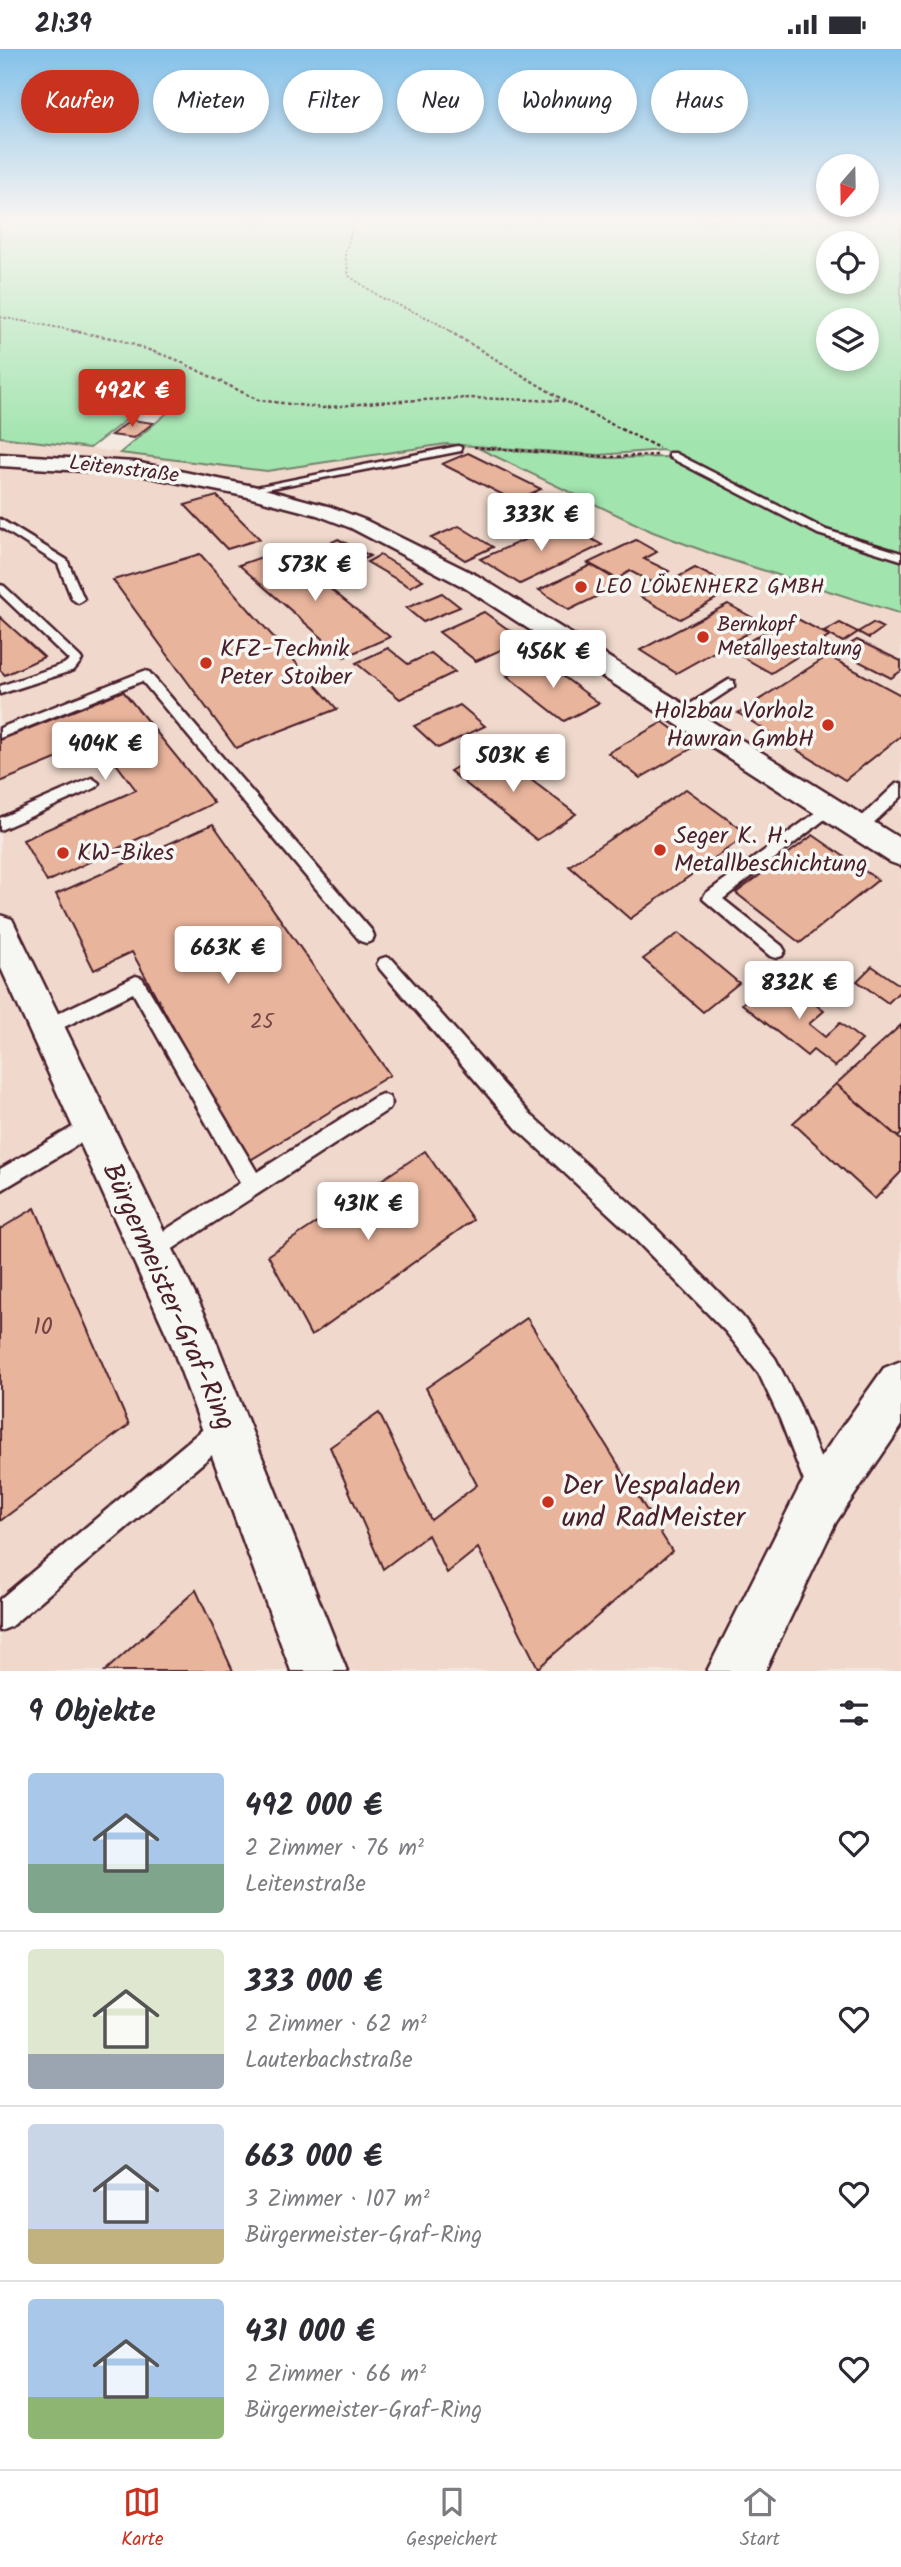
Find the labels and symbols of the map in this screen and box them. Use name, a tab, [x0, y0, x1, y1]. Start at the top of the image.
north arrow	[816, 154, 878, 217]
pin: 492K €	[75, 369, 189, 429]
street label: Leitenstraße	[67, 447, 181, 493]
pin: 333K €	[484, 493, 598, 553]
pin: 573K €	[258, 543, 372, 603]
place label: LEO LÖWENHERZ GMBH	[595, 571, 824, 604]
marker: LEO LÖWENHERZ GMBH	[573, 579, 589, 595]
place label: Bernkopf Metallgestaltung	[717, 609, 862, 666]
marker: Bernkopf Metallgestaltung	[695, 629, 711, 645]
place label: KFZ-Technik Peter Stoiber	[220, 630, 354, 697]
pin: 456K €	[496, 631, 610, 690]
marker: KFZ-Technik Peter Stoiber	[198, 655, 214, 671]
place label: Holzbau Vorholz Hawran GmbH	[654, 692, 814, 759]
marker: Holzbau Vorholz Hawran GmbH	[820, 717, 836, 733]
pin: 404K €	[48, 723, 162, 782]
pin: 503K €	[456, 735, 570, 794]
place label: Seger K. H. Metallbeschichtung	[674, 817, 868, 884]
place label: KW-Bikes	[77, 834, 174, 873]
marker: Seger K. H. Metallbeschichtung	[652, 842, 668, 858]
marker: KW-Bikes	[55, 845, 71, 861]
pin: 663K €	[171, 927, 285, 986]
pin: 832K €	[742, 961, 856, 1021]
house number: 25	[250, 1006, 275, 1039]
street label: Bürgermeister-Graf-Ring	[89, 1156, 247, 1438]
pin: 431K €	[311, 1183, 425, 1242]
house number: 10	[33, 1308, 53, 1347]
place label: Der Vespaladen und RadMeister	[562, 1464, 747, 1541]
marker: Der Vespaladen und RadMeister	[540, 1494, 556, 1510]

